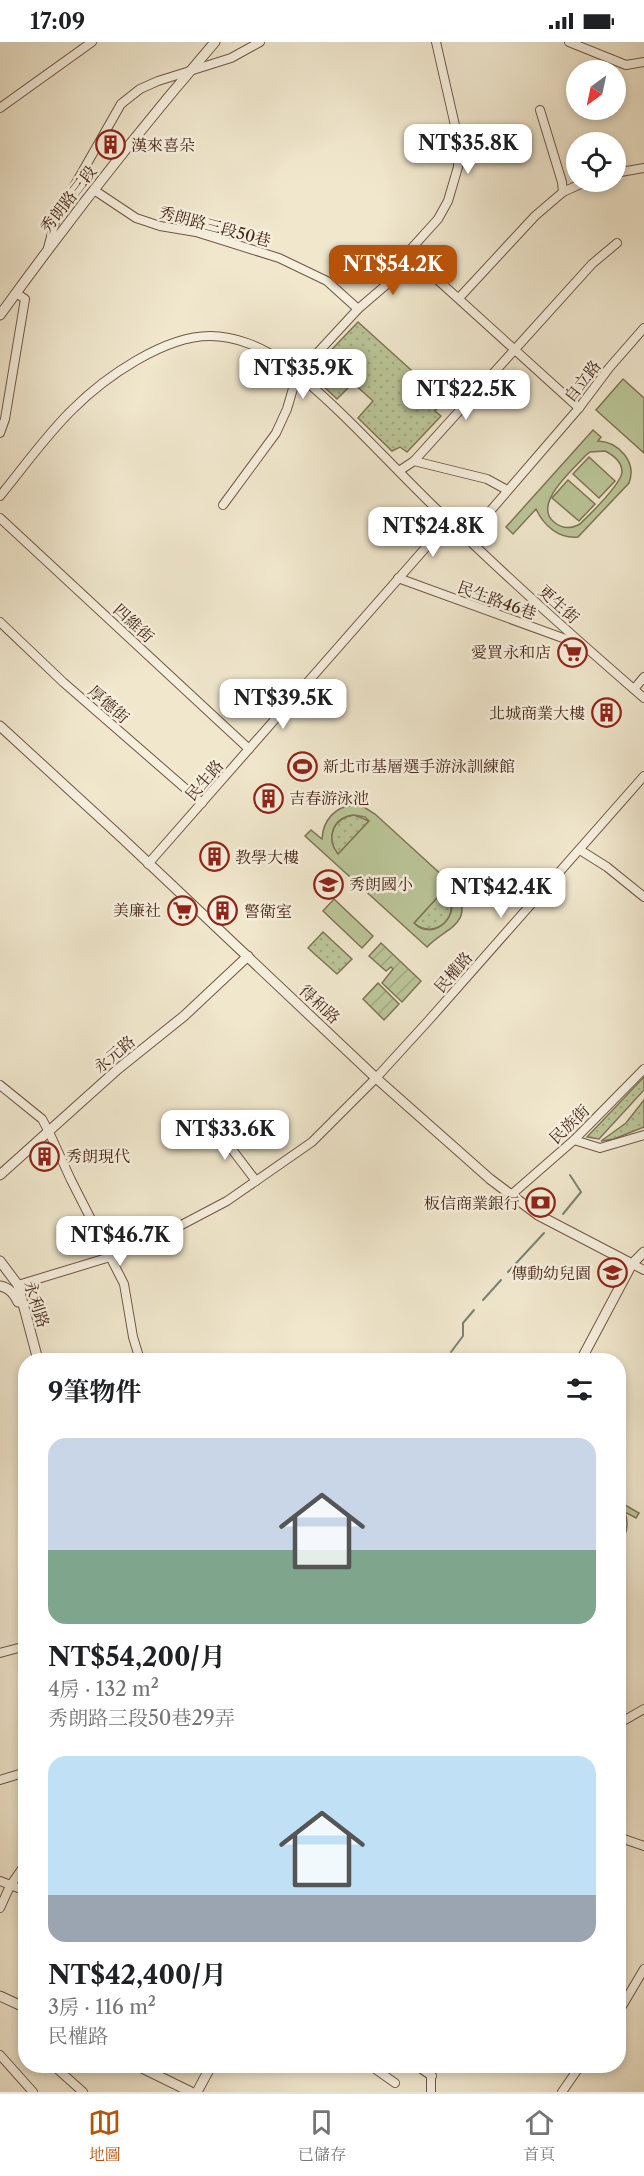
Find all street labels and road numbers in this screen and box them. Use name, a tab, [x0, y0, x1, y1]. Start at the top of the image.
street label: 秀朗路三段	[35, 161, 101, 237]
street label: 秀朗路三段50巷	[157, 201, 273, 251]
street label: 自立路	[559, 356, 605, 406]
street label: 民生路46巷	[455, 576, 539, 624]
street label: 更生街	[534, 581, 584, 627]
street label: 四維街	[110, 599, 158, 647]
street label: 厚德街	[84, 681, 134, 727]
street label: 民生路	[181, 755, 227, 805]
street label: 民權路	[430, 947, 476, 997]
street label: 得和路	[296, 980, 344, 1028]
street label: 永元路	[89, 1031, 139, 1077]
street label: 民族街	[545, 1100, 593, 1148]
street label: 永利路	[20, 1278, 54, 1330]

